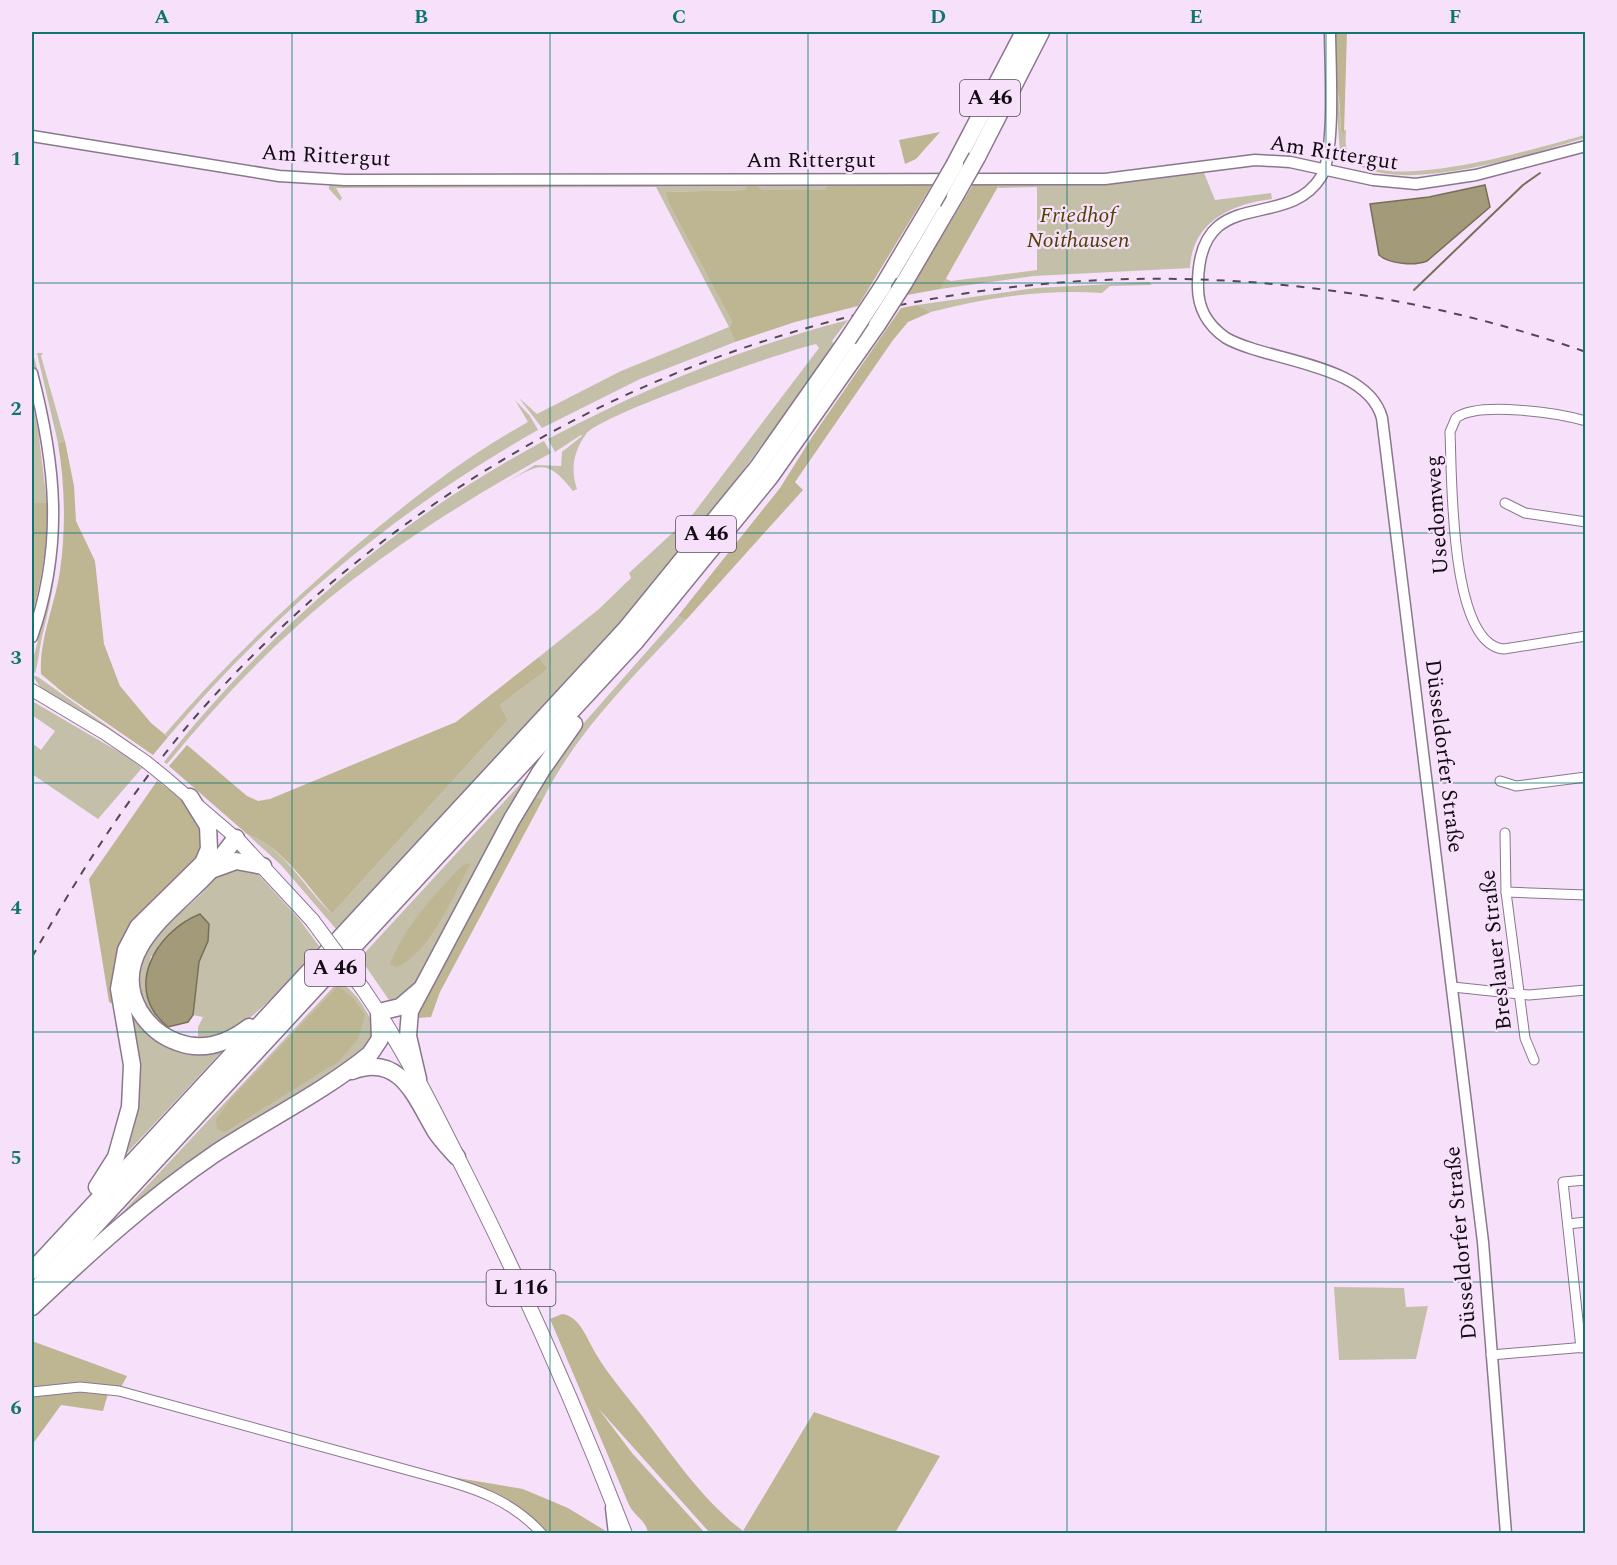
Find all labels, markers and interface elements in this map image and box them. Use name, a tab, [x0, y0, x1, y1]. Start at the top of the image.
text: A	[154, 2, 170, 32]
text: B	[414, 2, 428, 32]
text: C	[672, 2, 686, 32]
text: D	[930, 2, 946, 32]
text: E	[1189, 2, 1203, 32]
text: F	[1449, 2, 1461, 32]
road number: A 46	[960, 80, 1020, 116]
street label: Am Rittergut	[1267, 127, 1401, 179]
street label: Am Rittergut	[260, 136, 392, 176]
text: 1	[10, 144, 22, 174]
street label: Am Rittergut	[746, 144, 876, 177]
park label: Friedhof Noithausen	[1026, 199, 1130, 257]
text: 2	[10, 394, 22, 424]
street label: Usedomweg	[1416, 454, 1458, 576]
road number: A 46	[676, 516, 736, 552]
text: 3	[10, 643, 22, 673]
street label: Düsseldorfer Straße	[1416, 658, 1472, 854]
street label: Breslauer Straße	[1471, 868, 1521, 1032]
text: 4	[10, 893, 22, 923]
road number: A 46	[305, 950, 365, 986]
text: 5	[10, 1143, 22, 1173]
street label: Düsseldorfer Straße	[1436, 1145, 1486, 1341]
road number: L 116	[486, 1270, 556, 1306]
text: 6	[10, 1393, 22, 1423]

